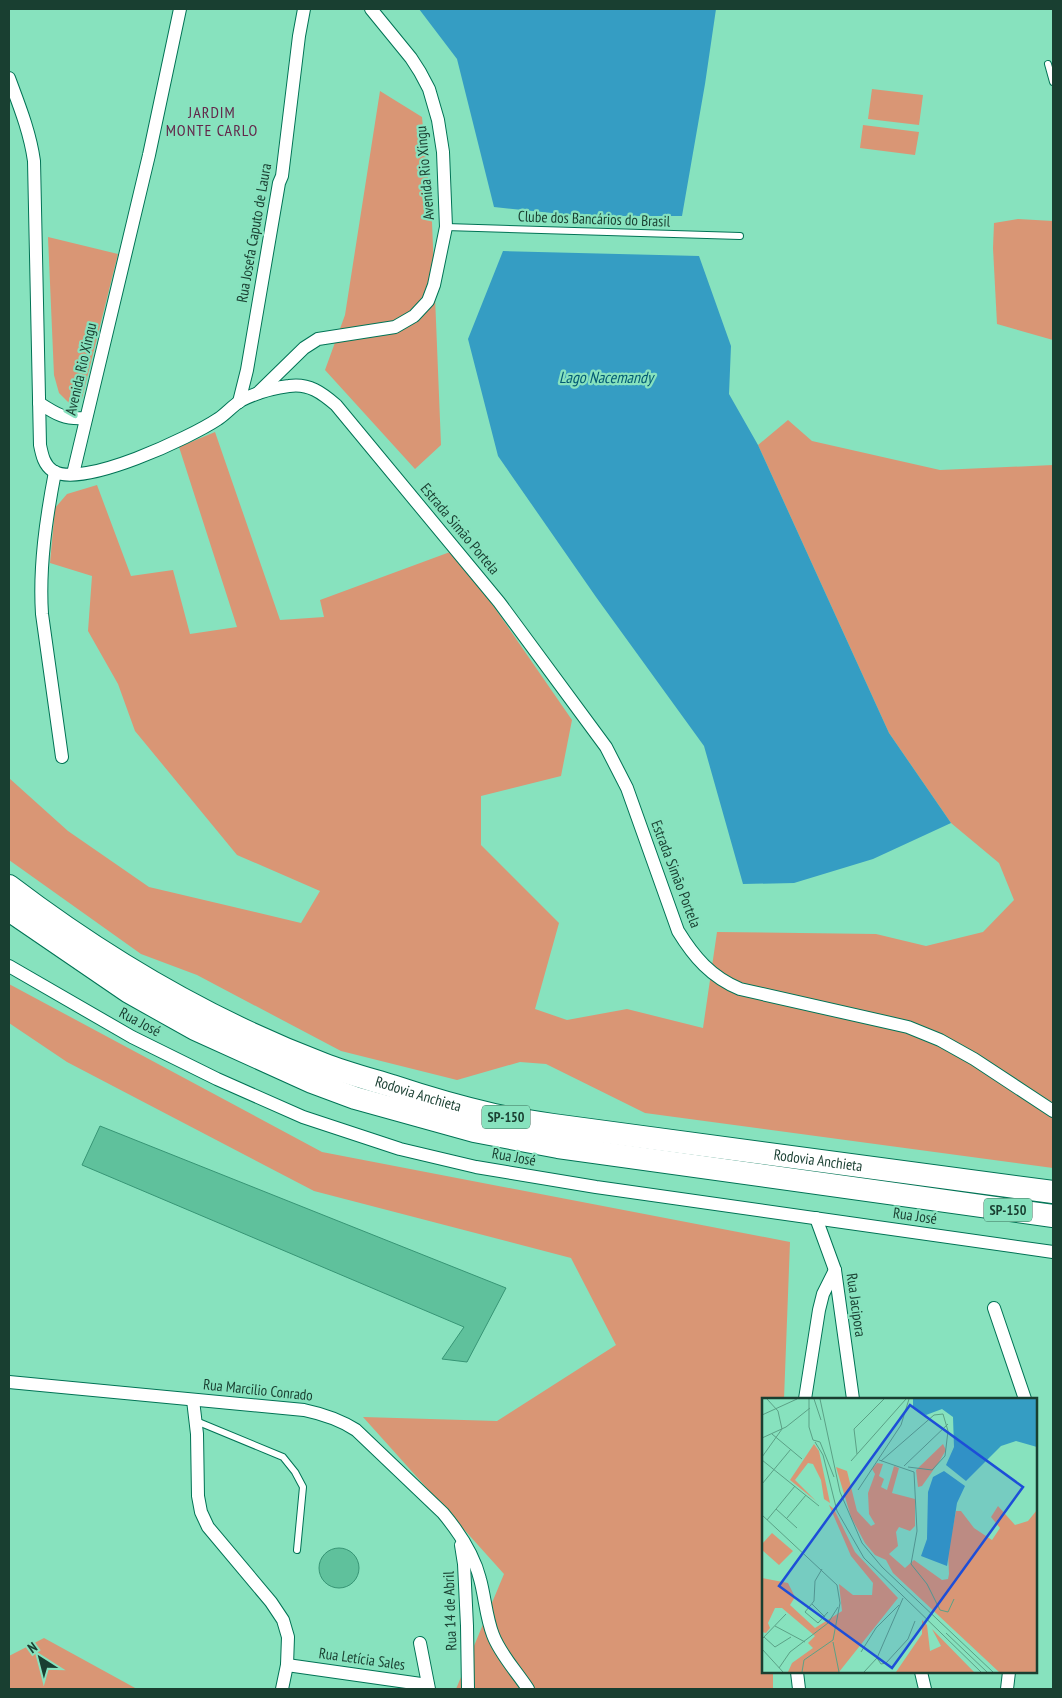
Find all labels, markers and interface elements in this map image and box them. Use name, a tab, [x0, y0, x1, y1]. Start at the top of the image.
district label: JARDIM MONTE CARLO	[166, 102, 258, 140]
street label: Avenida Rio Xingu	[411, 125, 438, 221]
street label: Rua Josefa Caputo de Laura	[232, 162, 275, 304]
street label: Clube dos Bancários do Brasil	[518, 206, 671, 231]
street label: Avenida Rio Xingu	[61, 321, 100, 417]
water label: Lago Nacemandy	[559, 367, 655, 387]
street label: Estrada Simão Portela	[417, 479, 504, 578]
street label: Estrada Simão Portela	[647, 817, 706, 930]
street label: Rua José	[116, 1003, 164, 1040]
street label: Rodovia Anchieta	[373, 1072, 463, 1115]
road number: SP-150	[482, 1106, 530, 1128]
street label: Rua José	[491, 1143, 538, 1170]
street label: Rodovia Anchieta	[773, 1145, 864, 1175]
road number: SP-150	[984, 1198, 1032, 1222]
street label: Rua José	[892, 1203, 938, 1228]
street label: Rua Jacipora	[843, 1272, 870, 1338]
street label: Rua Marcilio Conrado	[202, 1374, 314, 1405]
inset map	[762, 1398, 1037, 1673]
street label: Rua 14 de Abril	[439, 1570, 460, 1651]
north arrow	[15, 1633, 65, 1683]
text: N	[24, 1638, 41, 1657]
street label: Rua Letícia Sales	[318, 1643, 406, 1674]

